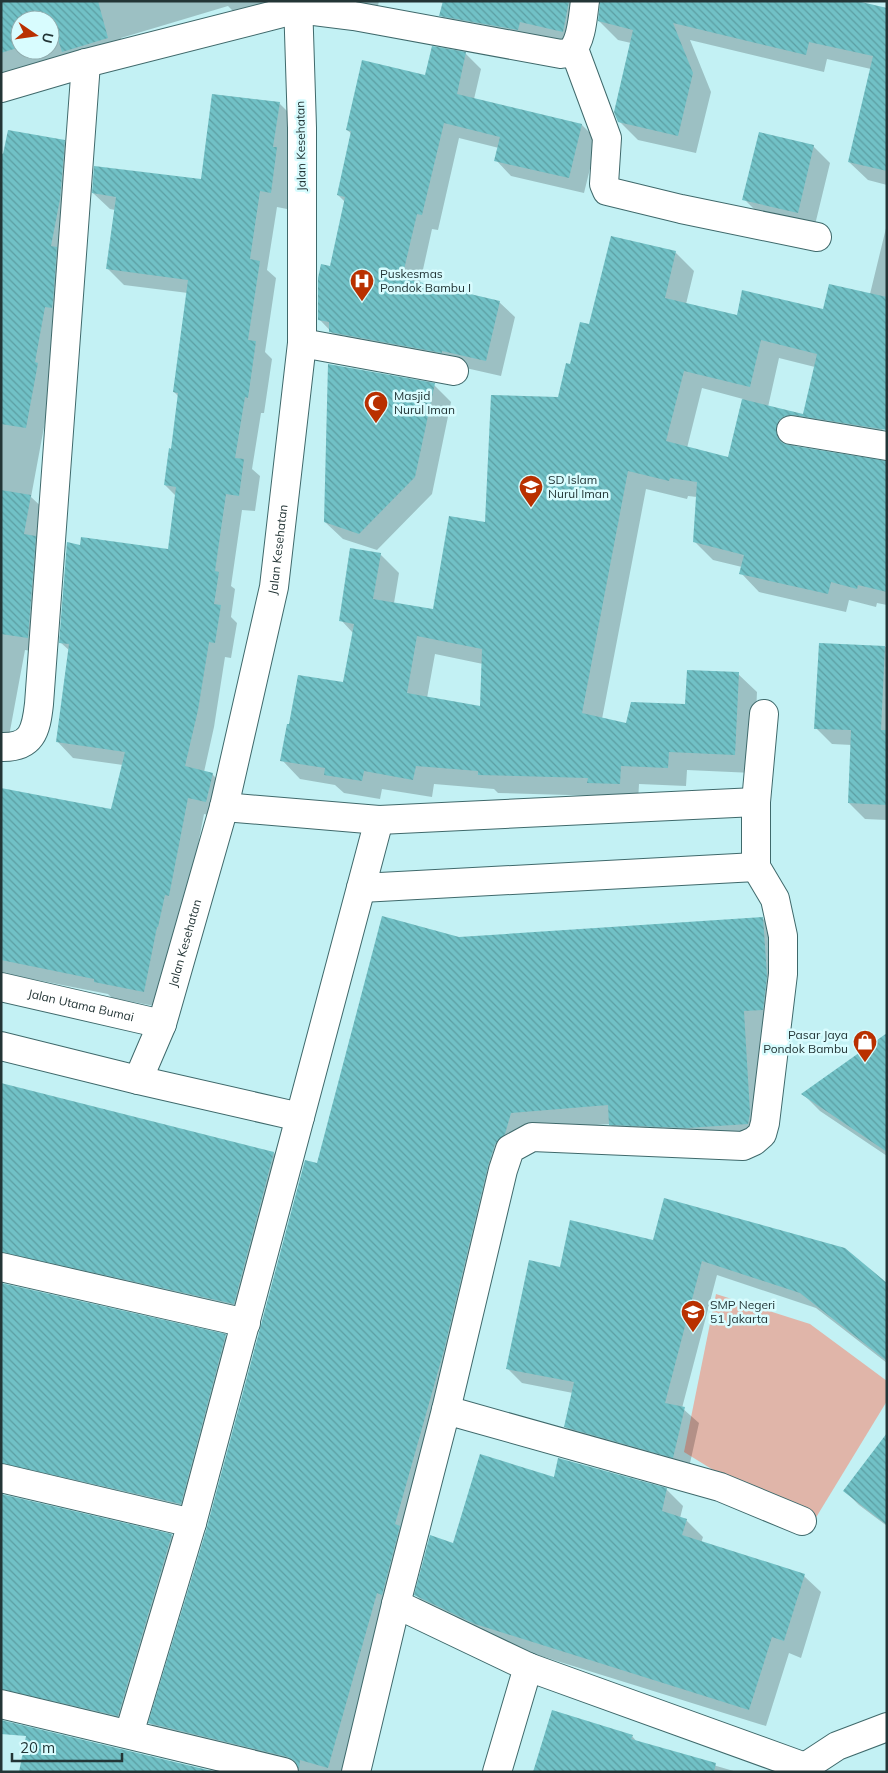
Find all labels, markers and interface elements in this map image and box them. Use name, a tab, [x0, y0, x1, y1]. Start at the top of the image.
north arrow	[10, 10, 60, 60]
text: U	[38, 31, 58, 45]
street label: Jalan Kesehatan	[292, 101, 309, 191]
place label: Puskesmas Pondok Bambu I	[380, 266, 471, 295]
hospital icon: Puskesmas Pondok Bambu I	[349, 268, 375, 302]
place label: Masjid Nurul Iman	[394, 388, 455, 417]
mosque icon: Masjid Nurul Iman	[363, 390, 389, 424]
place label: SD Islam Nurul Iman	[548, 472, 609, 501]
school or university icon: SD Islam Nurul Iman	[518, 474, 544, 508]
street label: Jalan Kesehatan	[265, 504, 290, 596]
street label: Jalan Kesehatan	[165, 897, 204, 989]
street label: Jalan Utama Bumai	[27, 985, 136, 1024]
place label: Pasar Jaya Pondok Bambu	[763, 1027, 848, 1056]
shop icon: Pasar Jaya Pondok Bambu	[852, 1029, 878, 1063]
place label: SMP Negeri 51 Jakarta	[710, 1297, 775, 1326]
school or university icon: SMP Negeri 51 Jakarta	[680, 1299, 706, 1333]
scale bar	[12, 1730, 122, 1762]
text: 20 m	[20, 1738, 55, 1757]

